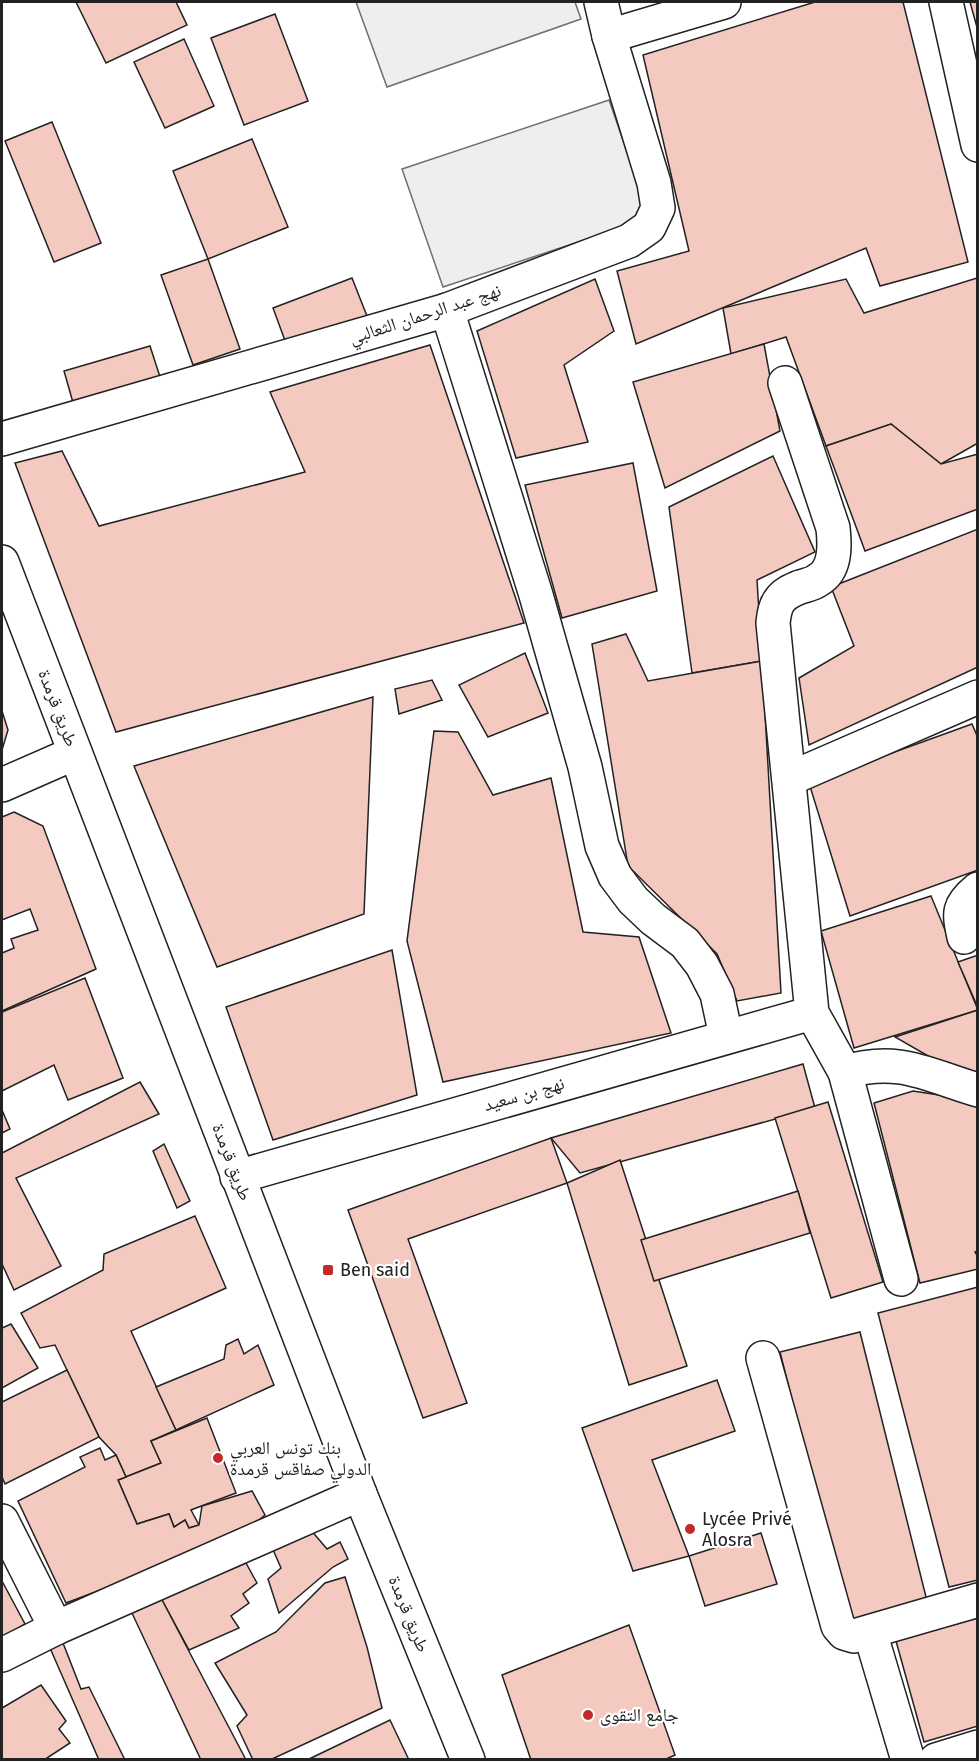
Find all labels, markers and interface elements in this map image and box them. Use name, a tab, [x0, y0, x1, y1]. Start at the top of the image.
street label: نهج عبد الرحمان الثعالبي	[346, 279, 505, 352]
street label: طريق قرمدة	[33, 666, 83, 750]
street label: نهج بن سعيد	[481, 1072, 567, 1117]
street label: طريق قرمدة	[207, 1120, 257, 1204]
place label: Ben said	[340, 1259, 410, 1281]
marker: Ben said	[321, 1263, 335, 1277]
place label: بنك تونس العربي الدولي صفاقس قرمدة	[230, 1437, 371, 1484]
marker: بنك تونس العربي الدولي صفاقس قرمدة	[211, 1451, 225, 1465]
place label: Lycée Privé Alosra	[702, 1508, 792, 1551]
marker: Lycée Privé Alosra	[683, 1522, 697, 1536]
street label: طريق قرمدة	[384, 1573, 434, 1655]
place label: جامع التقوى	[600, 1704, 679, 1727]
marker: جامع التقوى	[581, 1708, 595, 1722]

